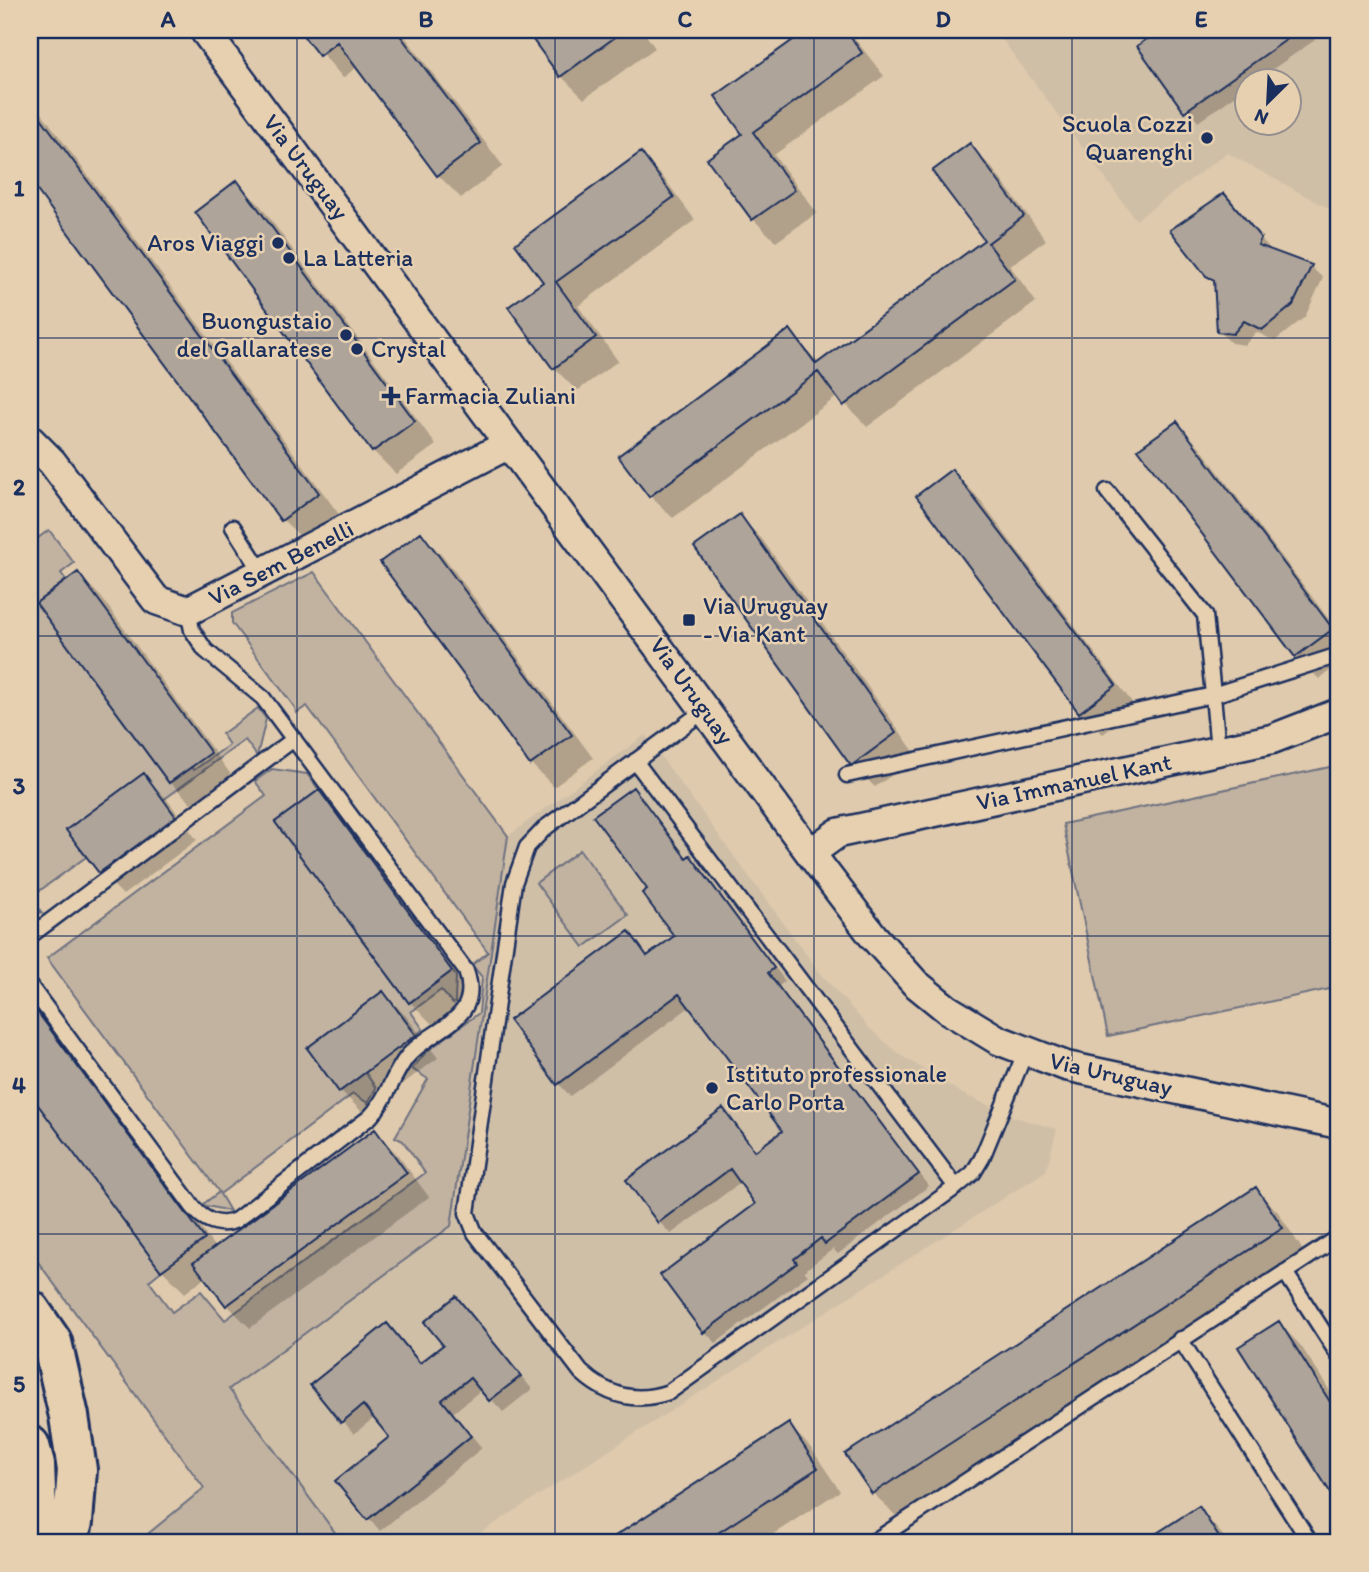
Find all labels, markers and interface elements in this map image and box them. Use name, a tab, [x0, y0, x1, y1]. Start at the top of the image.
text: A	[160, 5, 176, 33]
text: B	[419, 5, 434, 33]
text: C	[678, 5, 693, 33]
text: D	[935, 5, 951, 33]
text: E	[1195, 5, 1208, 33]
north arrow	[1232, 66, 1302, 136]
text: N	[1251, 104, 1272, 130]
street label: Via Uruguay	[257, 108, 356, 226]
place label: Scuola Cozzi Quarenghi	[1062, 109, 1193, 166]
marker: Scuola Cozzi Quarenghi	[1199, 130, 1215, 146]
text: 1	[14, 174, 25, 202]
place label: Aros Viaggi	[147, 228, 264, 257]
marker: Aros Viaggi	[270, 235, 286, 251]
place label: La Latteria	[303, 243, 413, 272]
marker: La Latteria	[281, 250, 297, 266]
place label: Buongustaio del Gallaratese	[177, 306, 332, 363]
marker: Buongustaio del Gallaratese	[338, 327, 354, 343]
place label: Crystal	[371, 334, 446, 363]
marker: Crystal	[349, 341, 365, 357]
place label: Farmacia Zuliani	[405, 381, 576, 410]
marker: Farmacia Zuliani	[383, 388, 399, 404]
text: 2	[13, 473, 26, 501]
street label: Via Sem Benelli	[203, 514, 358, 612]
place label: Via Uruguay - Via Kant	[703, 591, 829, 648]
marker: Via Uruguay - Via Kant	[681, 612, 697, 628]
street label: Via Uruguay	[644, 632, 741, 750]
street label: Via Immanuel Kant	[974, 747, 1174, 816]
text: 3	[13, 772, 26, 800]
street label: Via Uruguay	[1047, 1045, 1176, 1102]
place label: Istituto professionale Carlo Porta	[726, 1059, 947, 1116]
text: 4	[12, 1071, 26, 1099]
marker: Istituto professionale Carlo Porta	[704, 1080, 720, 1096]
text: 5	[13, 1370, 25, 1398]

